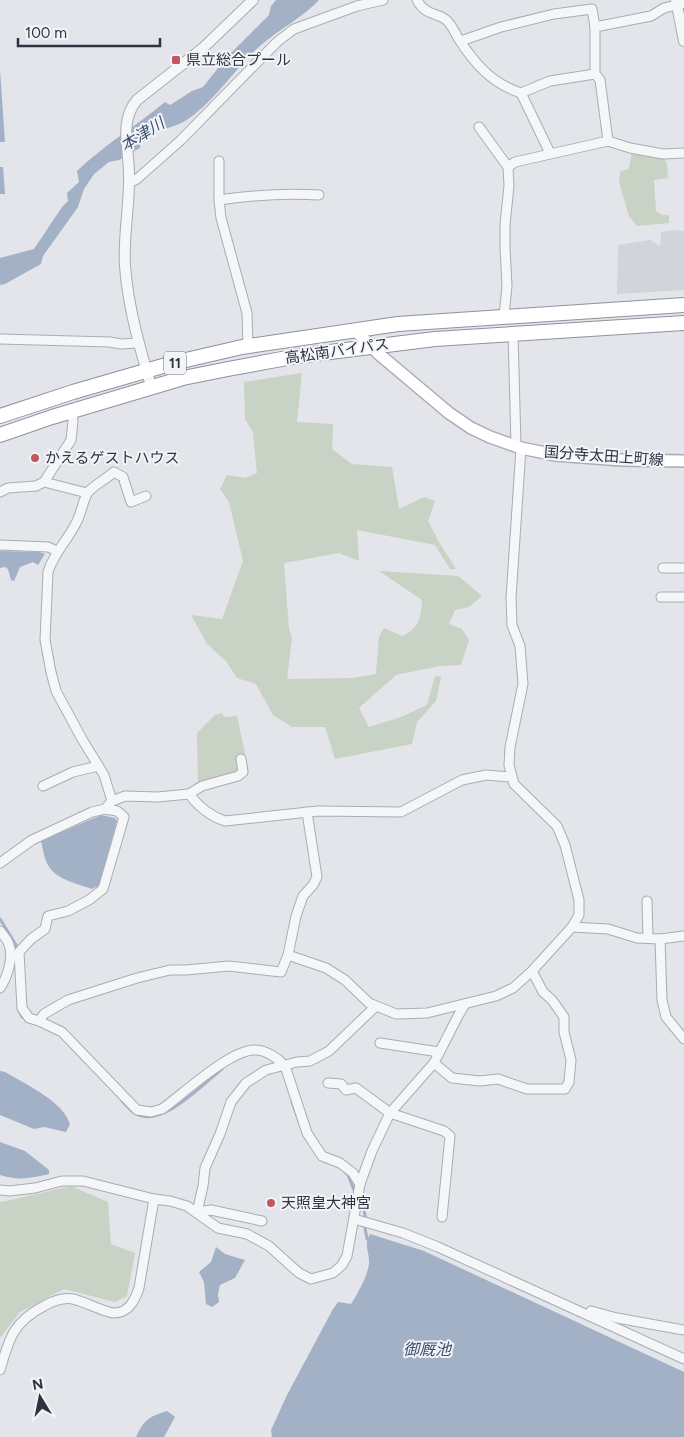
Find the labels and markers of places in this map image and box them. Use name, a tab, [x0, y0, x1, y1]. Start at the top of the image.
place label: 県立総合プール	[186, 51, 291, 69]
marker: 県立総合プール	[170, 54, 182, 66]
place label: かえるゲストハウス	[45, 449, 180, 467]
marker: かえるゲストハウス	[29, 452, 41, 464]
place label: 天照皇大神宮	[281, 1194, 371, 1212]
marker: 天照皇大神宮	[265, 1197, 277, 1209]

